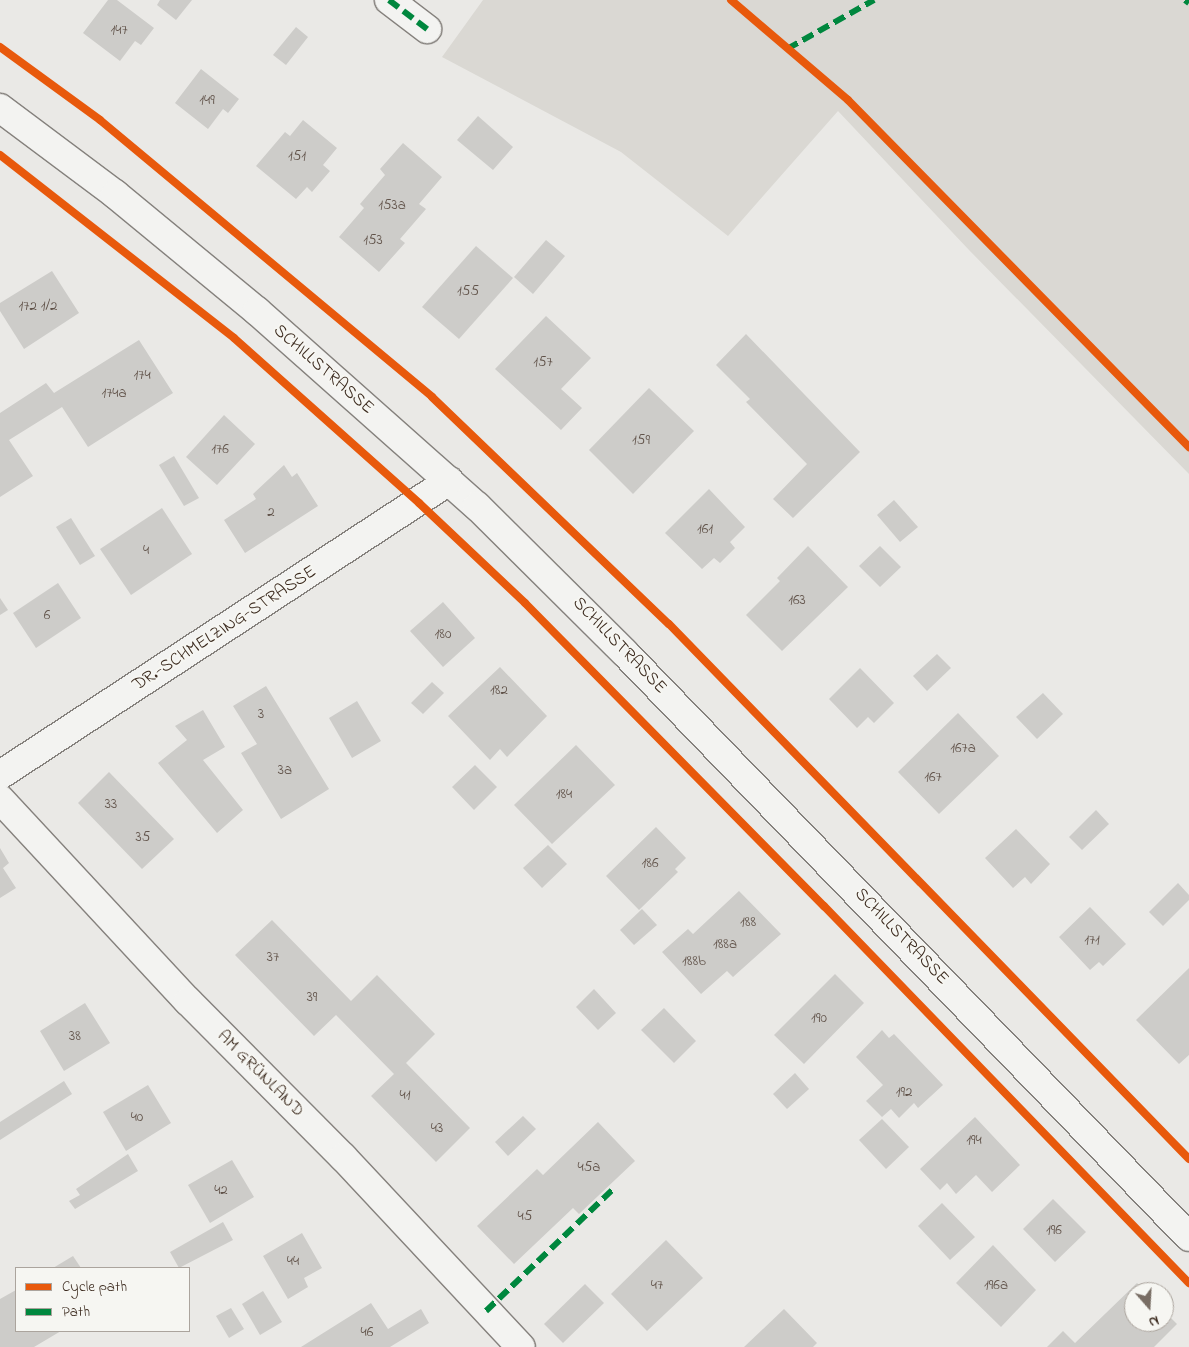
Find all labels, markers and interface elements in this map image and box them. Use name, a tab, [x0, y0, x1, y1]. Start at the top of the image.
house number: 147	[110, 22, 128, 40]
house number: 149	[199, 92, 215, 110]
house number: 151	[288, 148, 306, 166]
house number: 153a	[378, 197, 406, 215]
house number: 153	[363, 232, 383, 250]
house number: 155	[457, 283, 479, 301]
house number: 172 1/2	[18, 298, 58, 316]
street label: SCHILLSTRASSE	[268, 320, 378, 420]
house number: 157	[533, 354, 553, 372]
house number: 174	[133, 367, 151, 385]
house number: 174a	[101, 385, 127, 403]
house number: 159	[632, 432, 650, 450]
house number: 176	[211, 441, 229, 459]
house number: 2	[267, 504, 275, 522]
house number: 161	[697, 521, 713, 539]
house number: 4	[143, 542, 149, 560]
street label: DR.-SCHMELZING-STRASSE	[129, 562, 321, 696]
house number: 163	[788, 592, 806, 610]
street label: SCHILLSTRASSE	[567, 593, 671, 699]
house number: 6	[44, 607, 50, 625]
house number: 180	[435, 626, 451, 644]
house number: 182	[490, 682, 508, 700]
house number: 3	[258, 706, 264, 724]
house number: 167a	[950, 740, 976, 758]
house number: 3a	[278, 762, 292, 780]
house number: 167	[924, 769, 942, 787]
house number: 184	[556, 786, 572, 804]
house number: 33	[105, 796, 117, 814]
house number: 35	[136, 829, 150, 847]
house number: 186	[642, 855, 658, 873]
street label: SCHILLSTRASSE	[849, 884, 953, 990]
house number: 188	[740, 914, 756, 932]
house number: 171	[1084, 932, 1100, 950]
house number: 188a	[713, 936, 737, 954]
house number: 37	[267, 949, 279, 967]
house number: 188b	[682, 953, 706, 971]
house number: 39	[307, 989, 317, 1007]
house number: 190	[811, 1010, 827, 1028]
street label: AM GRÜNLAND	[212, 1026, 308, 1122]
house number: 38	[69, 1028, 81, 1046]
house number: 192	[896, 1084, 912, 1102]
house number: 41	[400, 1087, 410, 1105]
house number: 40	[131, 1109, 143, 1127]
house number: 43	[431, 1120, 443, 1138]
house number: 194	[966, 1132, 982, 1150]
house number: 45a	[578, 1159, 600, 1177]
house number: 42	[214, 1182, 228, 1200]
house number: 45	[518, 1208, 532, 1226]
house number: 196	[1046, 1222, 1062, 1240]
house number: 44	[287, 1253, 299, 1271]
legend	[15, 1267, 190, 1332]
text: Cycle path	[62, 1276, 127, 1298]
house number: 47	[651, 1277, 663, 1295]
house number: 196a	[984, 1277, 1008, 1295]
north arrow	[1124, 1282, 1174, 1332]
text: Path	[62, 1301, 90, 1323]
text: N	[1146, 1309, 1162, 1332]
house number: 46	[361, 1324, 373, 1342]

